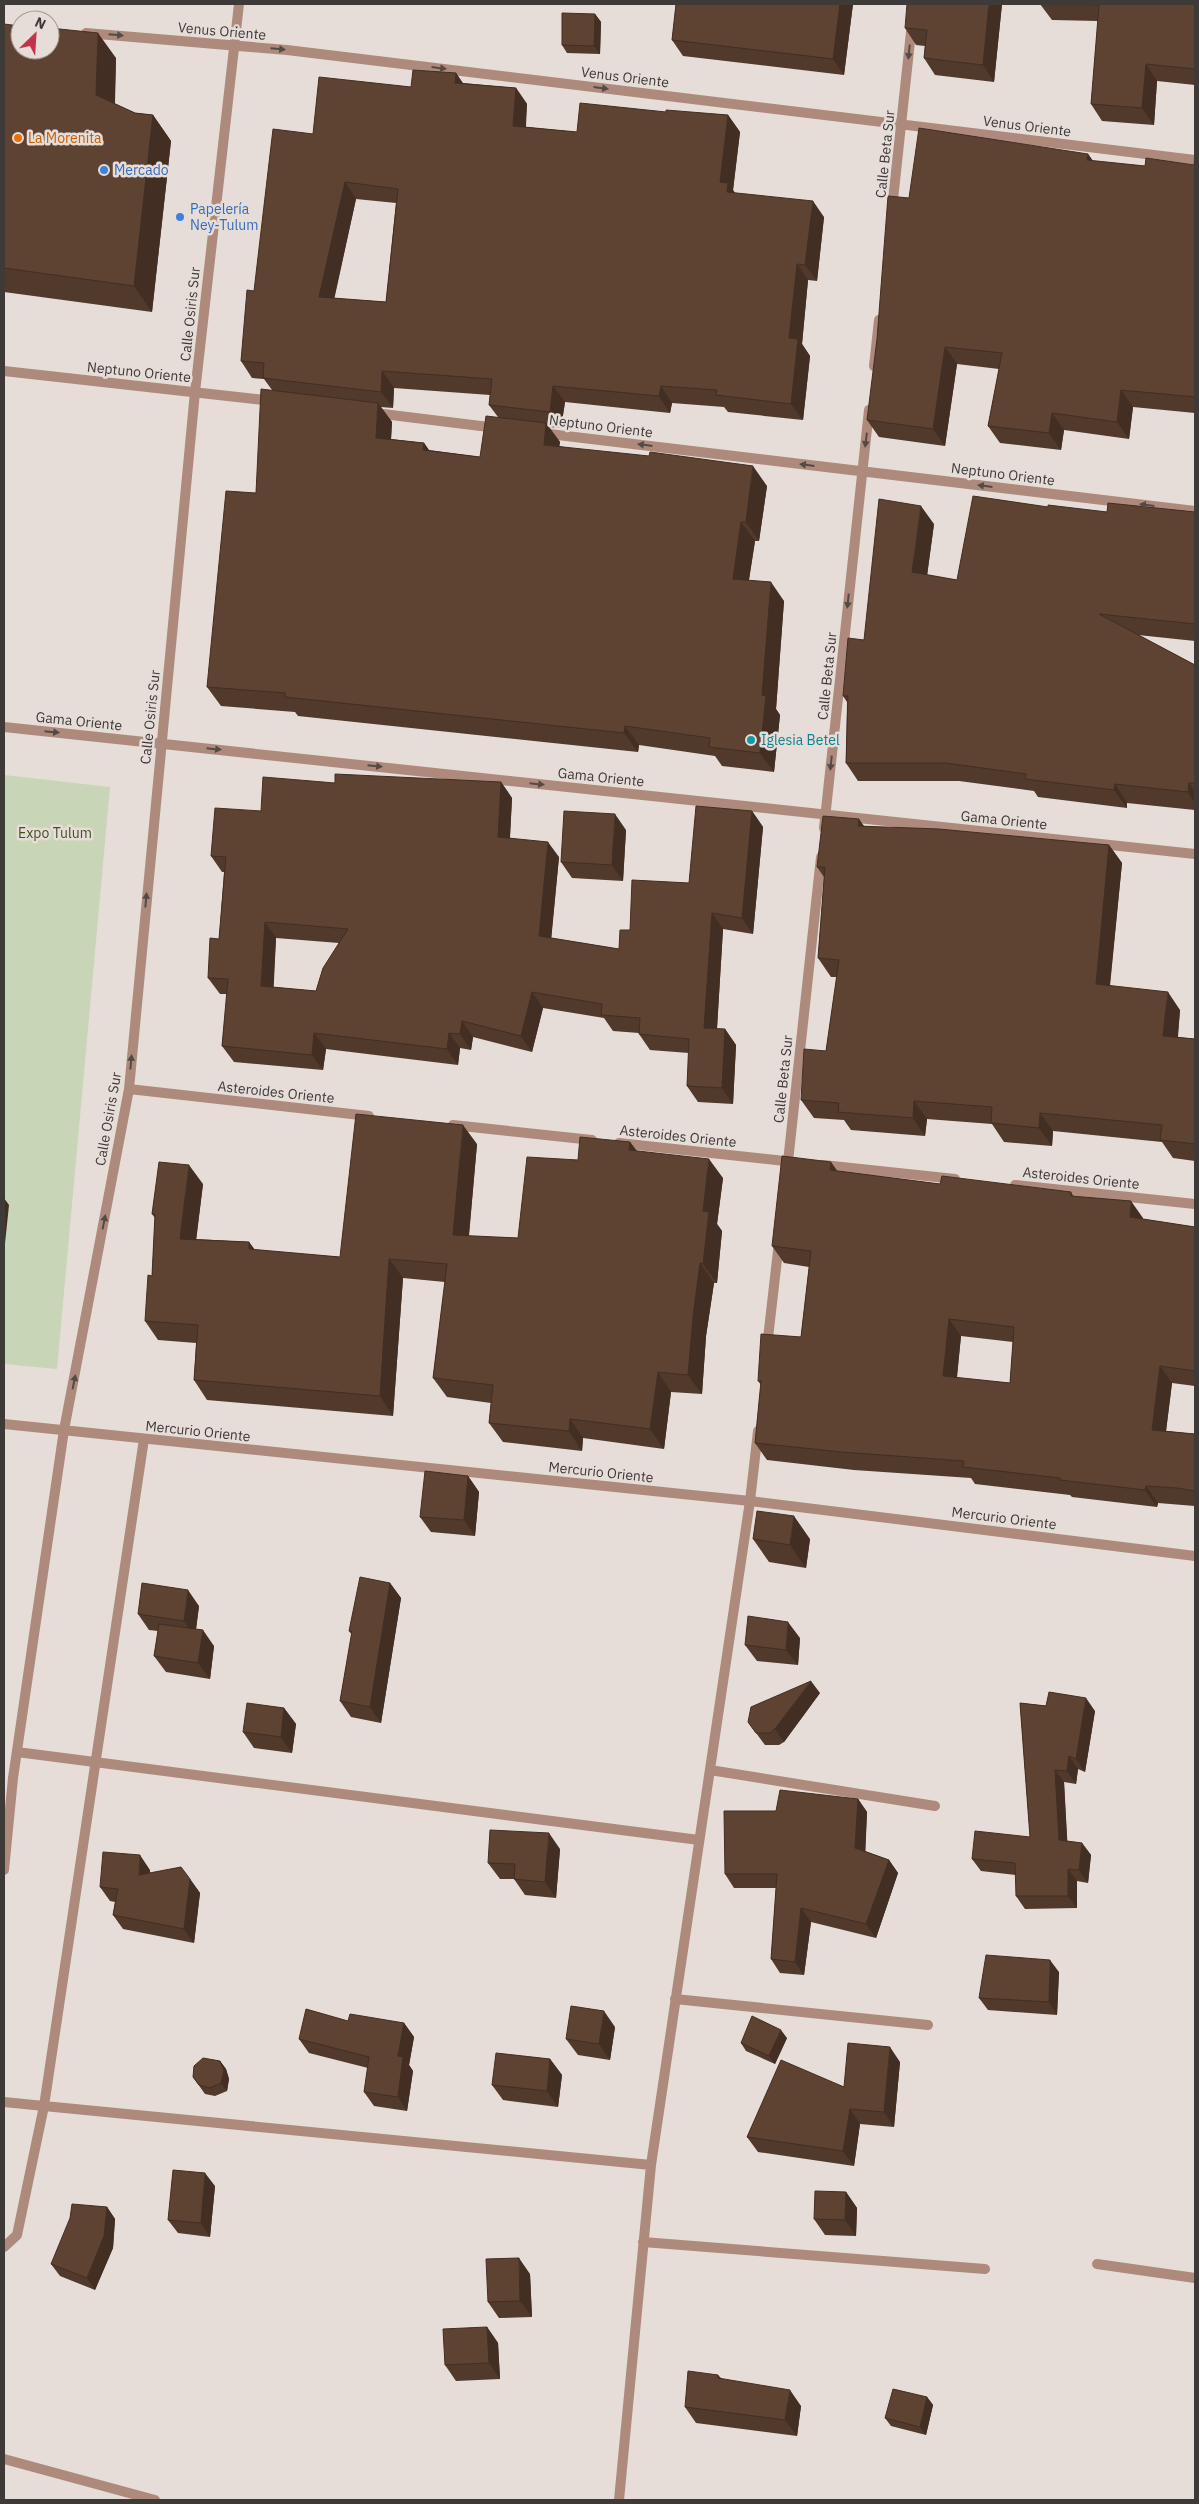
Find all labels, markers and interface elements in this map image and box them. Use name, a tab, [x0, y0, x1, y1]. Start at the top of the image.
north arrow	[10, 10, 60, 60]
text: N	[32, 13, 49, 34]
street label: Venus Oriente	[177, 18, 267, 44]
one-way arrow	[108, 32, 124, 40]
one-way arrow	[270, 45, 286, 53]
one-way arrow	[905, 45, 913, 61]
street label: Venus Oriente	[580, 63, 670, 91]
one-way arrow	[432, 64, 448, 72]
one-way arrow	[593, 84, 609, 92]
street label: Calle Beta Sur	[871, 109, 899, 199]
street label: Venus Oriente	[982, 112, 1072, 140]
place label: La Morenita	[28, 129, 102, 147]
marker: La Morenita	[12, 132, 24, 144]
place label: Mercado	[114, 161, 169, 179]
marker: Mercado	[98, 164, 110, 176]
place label: Papelería Ney-Tulum	[190, 200, 259, 234]
marker: Papelería Ney-Tulum	[174, 211, 186, 223]
street label: Calle Osiris Sur	[176, 266, 204, 362]
street label: Neptuno Oriente	[86, 358, 192, 386]
street label: Neptuno Oriente	[548, 411, 654, 441]
one-way arrow	[862, 432, 870, 448]
one-way arrow	[637, 441, 653, 449]
street label: Neptuno Oriente	[950, 459, 1056, 489]
one-way arrow	[798, 461, 814, 469]
one-way arrow	[977, 482, 993, 490]
one-way arrow	[1139, 501, 1155, 509]
one-way arrow	[844, 594, 852, 610]
street label: Calle Beta Sur	[813, 631, 841, 721]
street label: Calle Osiris Sur	[136, 669, 164, 765]
street label: Gama Oriente	[35, 708, 123, 735]
one-way arrow	[45, 728, 61, 736]
place label: Iglesia Betel	[761, 731, 840, 749]
marker: Iglesia Betel	[745, 734, 757, 746]
one-way arrow	[206, 745, 222, 753]
one-way arrow	[827, 755, 835, 771]
one-way arrow	[368, 762, 384, 770]
street label: Gama Oriente	[557, 764, 645, 791]
one-way arrow	[529, 780, 545, 788]
street label: Gama Oriente	[960, 807, 1048, 834]
park label: Expo Tulum	[18, 824, 92, 842]
one-way arrow	[143, 892, 151, 908]
street label: Calle Beta Sur	[769, 1034, 797, 1124]
one-way arrow	[127, 1054, 135, 1070]
street label: Calle Osiris Sur	[91, 1071, 125, 1167]
street label: Asteroides Oriente	[217, 1077, 336, 1107]
street label: Asteroides Oriente	[619, 1121, 738, 1151]
street label: Asteroides Oriente	[1022, 1163, 1141, 1193]
one-way arrow	[100, 1214, 108, 1230]
one-way arrow	[70, 1374, 78, 1390]
street label: Mercurio Oriente	[145, 1417, 252, 1446]
street label: Mercurio Oriente	[548, 1458, 655, 1487]
street label: Mercurio Oriente	[950, 1503, 1058, 1533]

